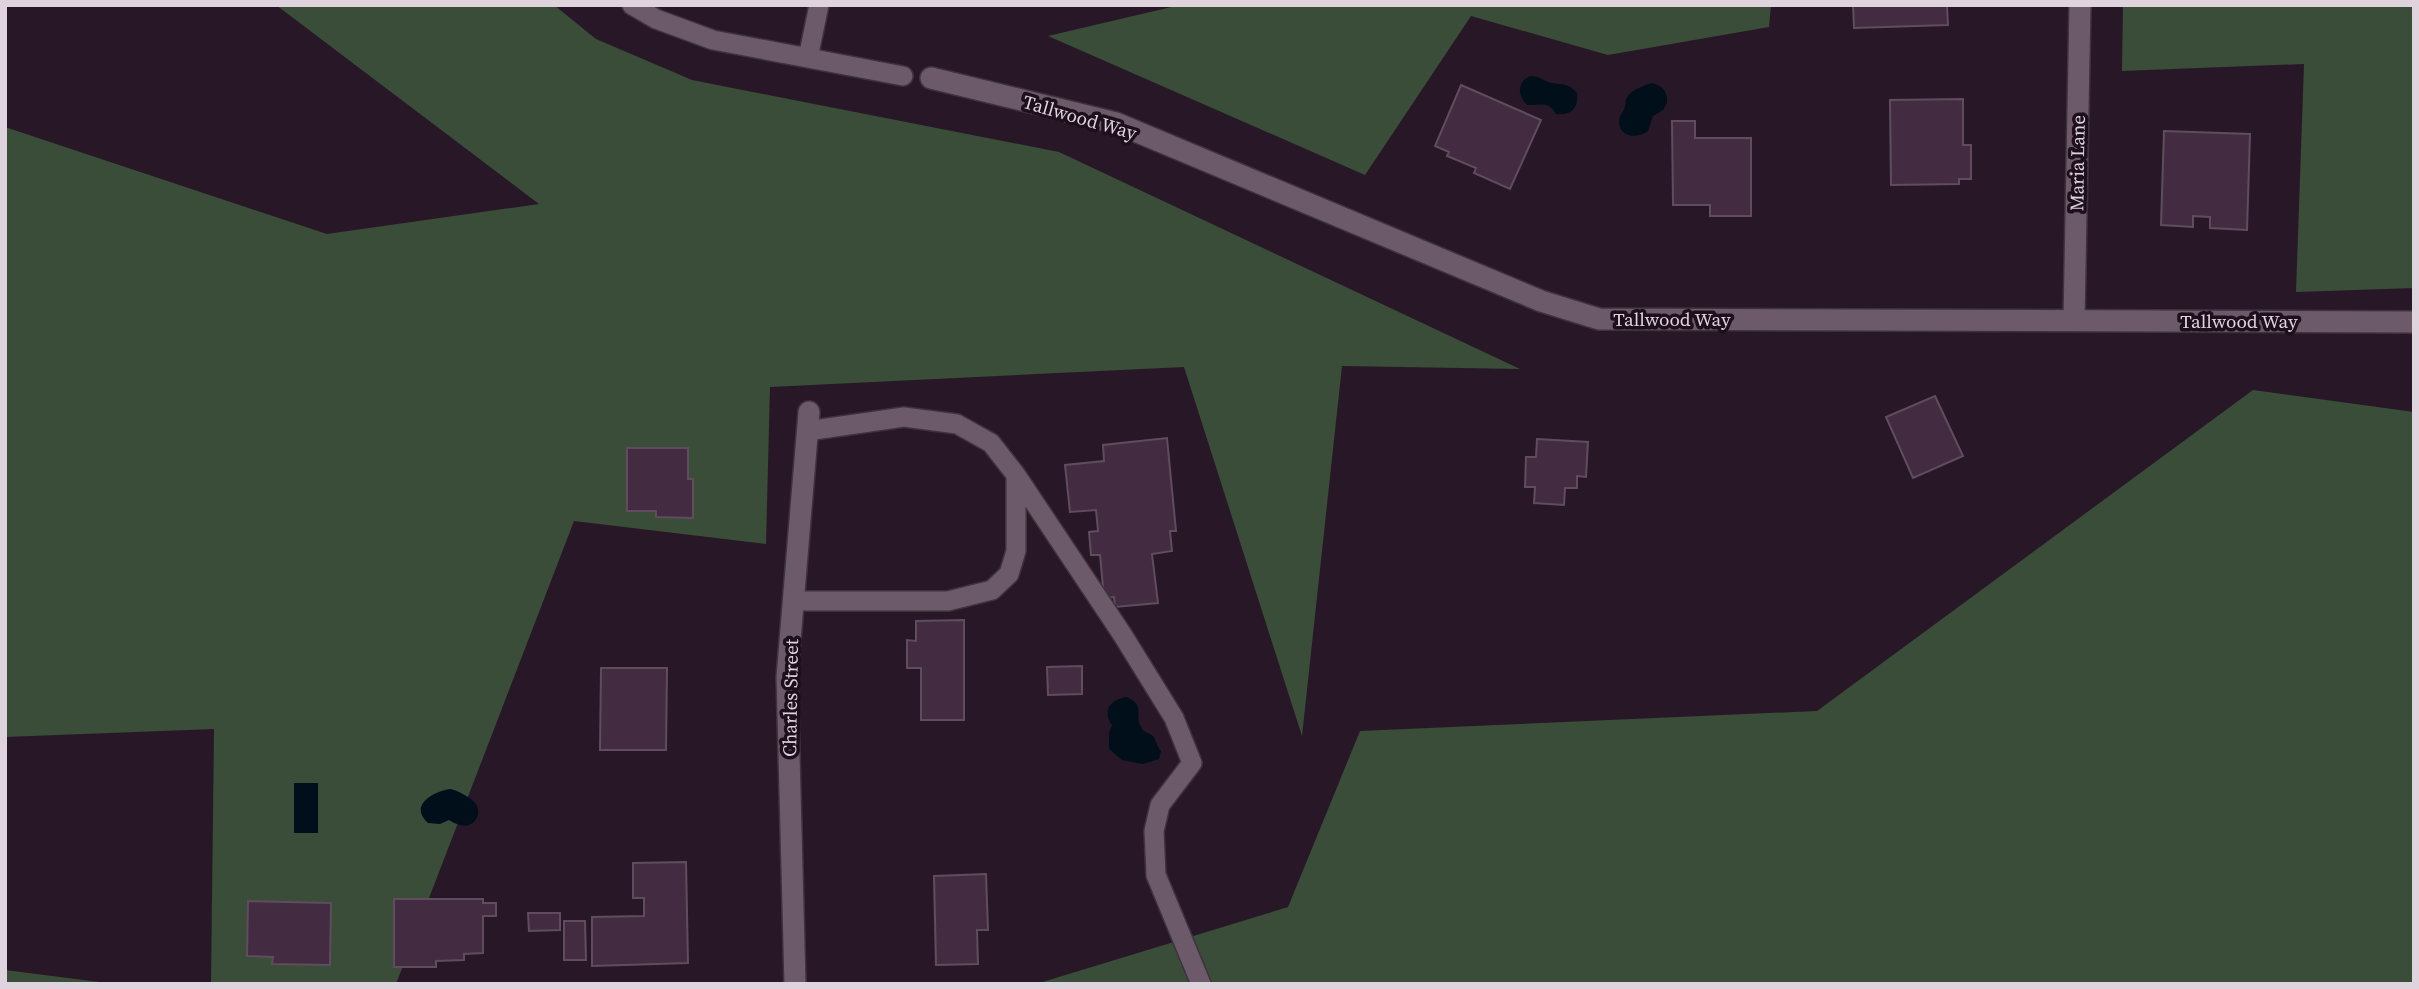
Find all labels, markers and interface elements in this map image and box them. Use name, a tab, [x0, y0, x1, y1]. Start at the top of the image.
street label: Tallwood Way	[1020, 88, 1140, 146]
street label: Maria Lane	[2063, 115, 2091, 211]
street label: Tallwood Way	[1613, 306, 1731, 332]
street label: Tallwood Way	[2180, 308, 2298, 334]
street label: Charles Street	[776, 638, 804, 757]

